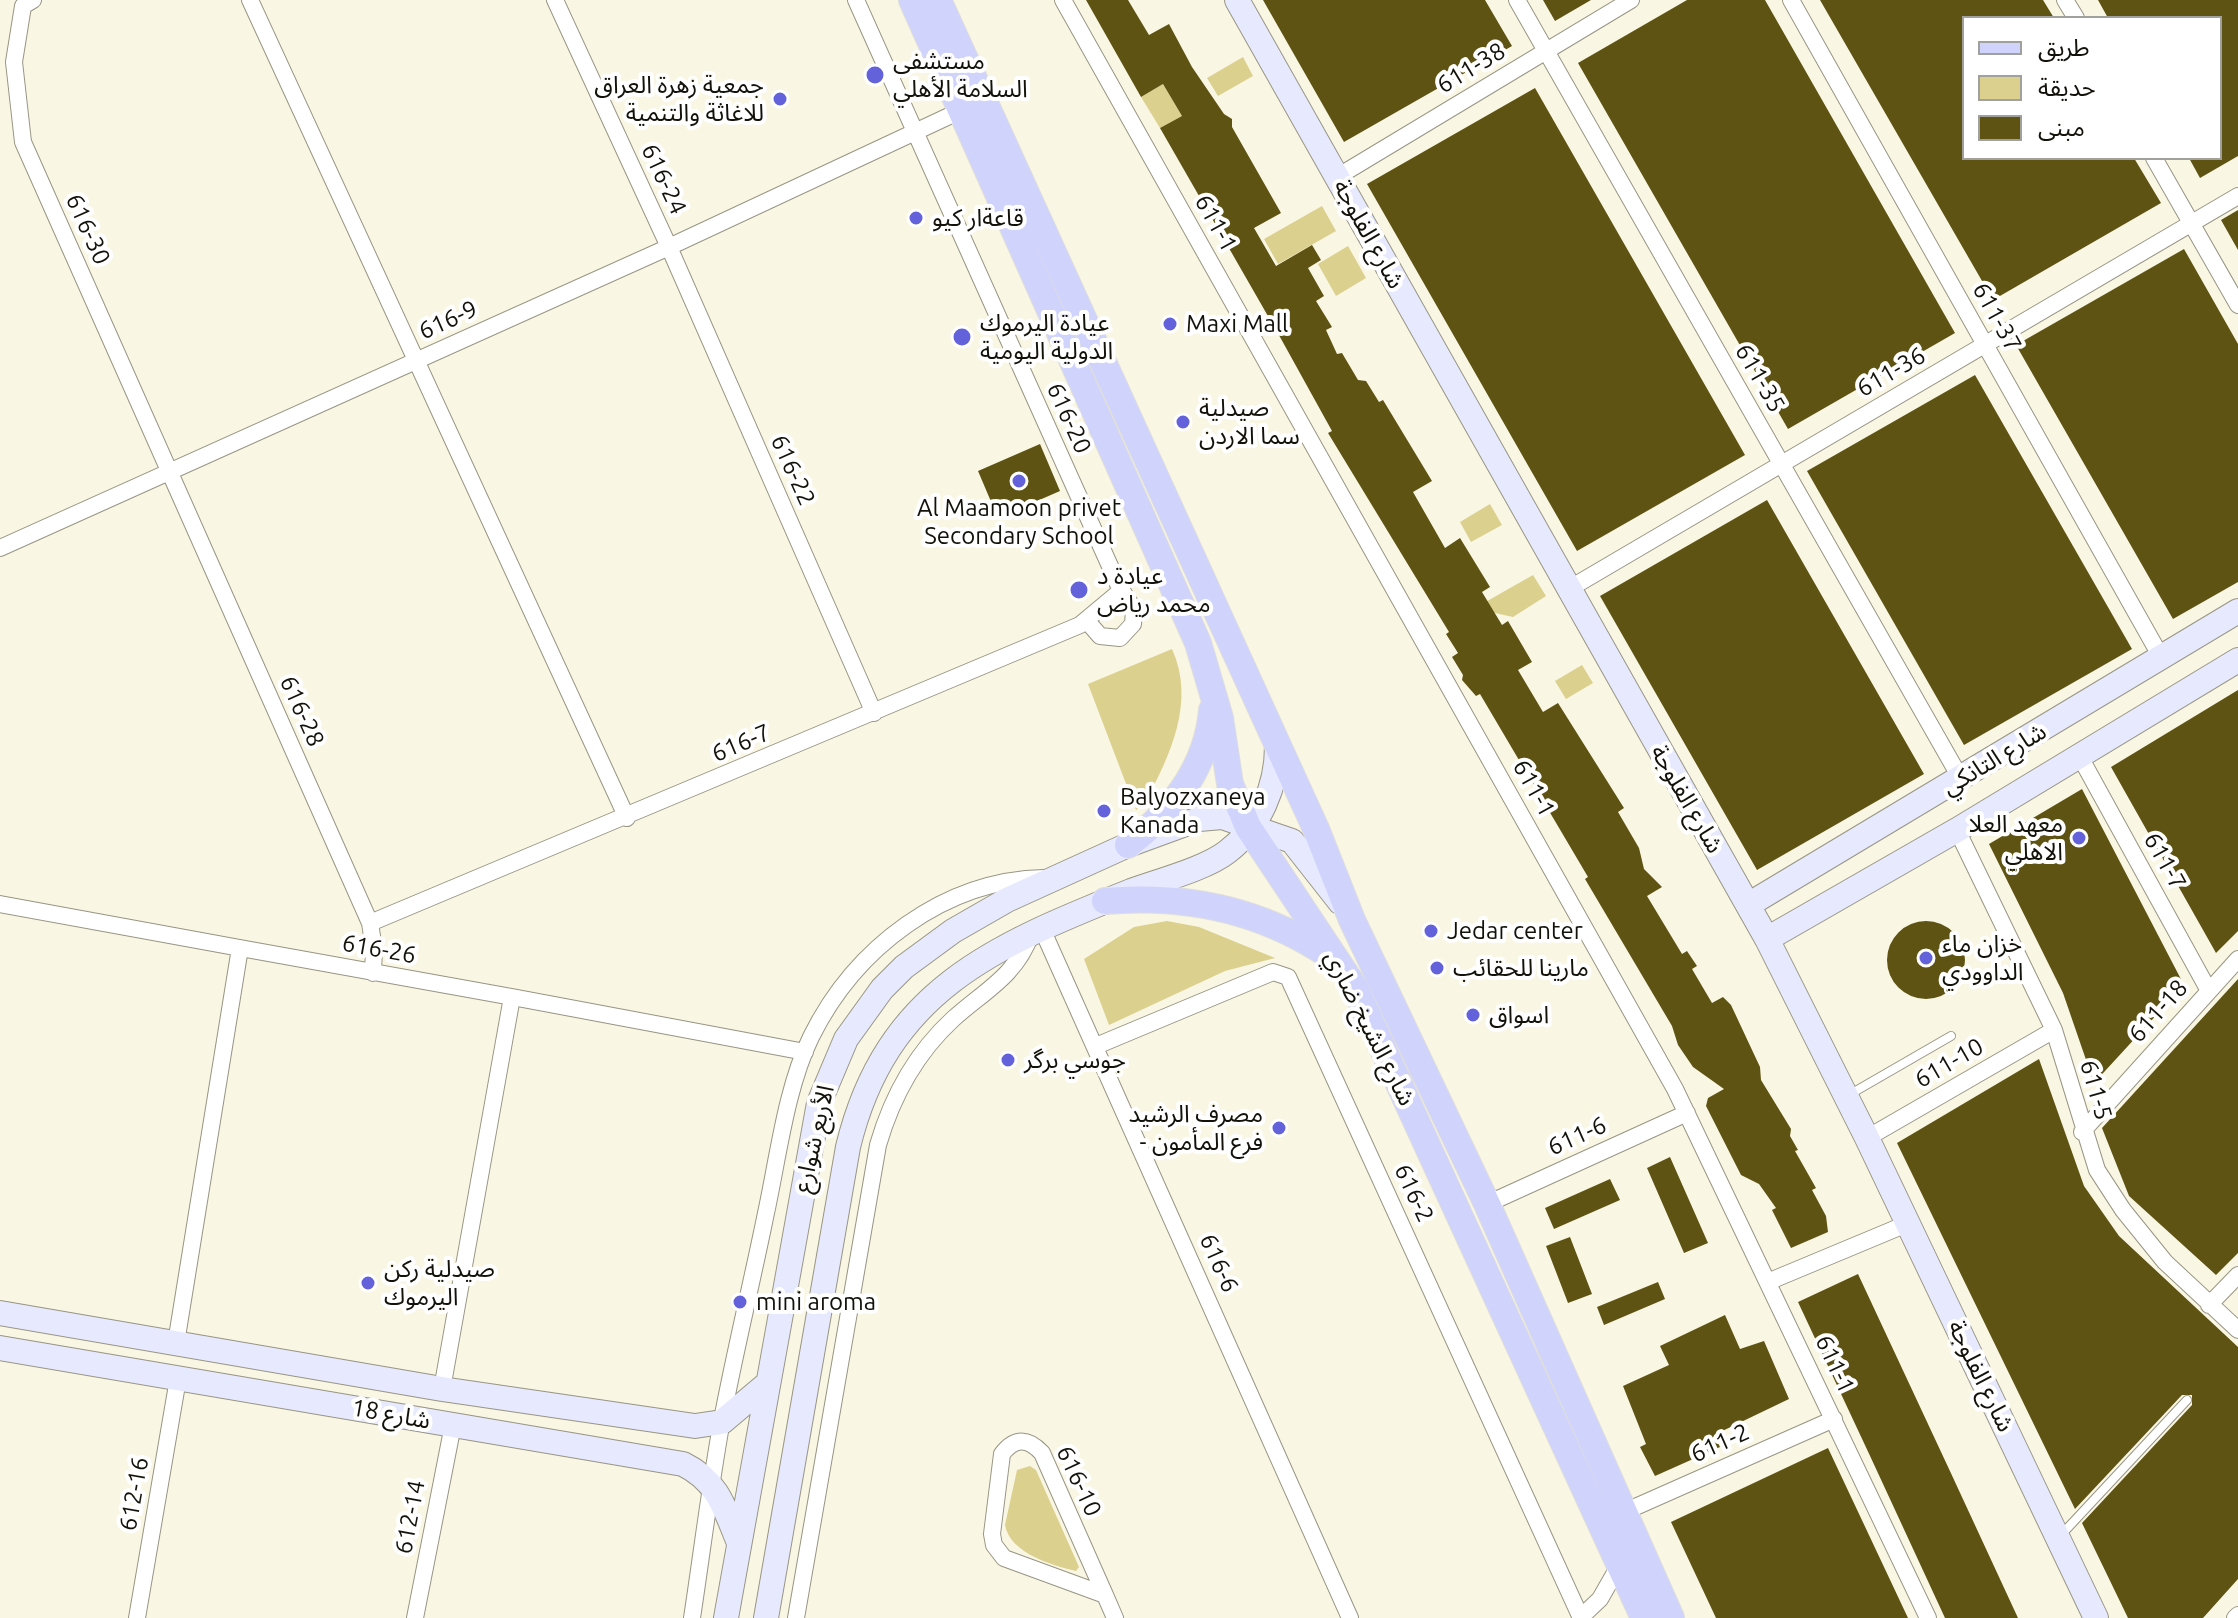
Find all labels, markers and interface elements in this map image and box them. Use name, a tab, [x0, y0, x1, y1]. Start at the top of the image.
legend	[1962, 16, 2222, 160]
text: طريق	[2038, 34, 2090, 61]
street label: 611-38	[1432, 36, 1510, 100]
place label: مستشفى السلامة الأهلي	[893, 47, 1028, 103]
marker: مستشفى السلامة الأهلي	[864, 64, 886, 86]
place label: جمعية زهرة العراق للاغاثة والتنمية	[594, 71, 764, 127]
text: حديقة	[2038, 74, 2096, 101]
marker: جمعية زهرة العراق للاغاثة والتنمية	[771, 90, 789, 108]
text: مبنى	[2038, 114, 2085, 141]
street label: 616-24	[635, 139, 693, 219]
street label: شارع الفلوجة	[1327, 174, 1411, 294]
street label: 616-30	[60, 189, 116, 269]
street label: 611-1	[1189, 189, 1243, 257]
place label: قاعةار كيو	[932, 204, 1024, 232]
marker: قاعةار كيو	[907, 209, 925, 227]
street label: 611-37	[1966, 277, 2028, 357]
street label: 616-9	[414, 294, 482, 346]
place label: عيادة اليرموك الدولية اليومية	[980, 309, 1113, 365]
place label: Maxi Mall	[1186, 310, 1288, 338]
marker: Maxi Mall	[1161, 315, 1179, 333]
marker: عيادة اليرموك الدولية اليومية	[951, 326, 973, 348]
street label: 611-35	[1729, 338, 1791, 418]
street label: 611-36	[1851, 341, 1931, 403]
street label: 616-20	[1041, 378, 1097, 458]
place label: صيدلية سما الاردن	[1199, 394, 1300, 450]
marker: صيدلية سما الاردن	[1174, 413, 1192, 431]
street label: 616-22	[765, 430, 821, 510]
marker: Al Maamoon privet Secondary School	[1010, 472, 1028, 490]
place label: Al Maamoon privet Secondary School	[917, 494, 1121, 550]
place label: عيادة د محمد رياض	[1097, 562, 1211, 618]
marker: عيادة د محمد رياض	[1068, 579, 1090, 601]
street label: 616-28	[274, 671, 330, 751]
street label: شارع التانكي	[1937, 717, 2051, 801]
street label: 616-7	[707, 718, 775, 768]
street label: شارع الفلوجة	[1644, 740, 1730, 858]
street label: 611-1	[1507, 754, 1561, 822]
place label: Balyozxaneya Kanada	[1120, 783, 1266, 839]
marker: Balyozxaneya Kanada	[1095, 802, 1113, 820]
place label: معهد العلا الاهلي	[1969, 810, 2063, 866]
street label: 611-7	[2138, 827, 2192, 895]
marker: معهد العلا الاهلي	[2070, 829, 2088, 847]
place label: Jedar center	[1447, 917, 1583, 945]
marker: Jedar center	[1422, 922, 1440, 940]
street label: 616-26	[340, 928, 418, 970]
place label: خزان ماء الداوودي	[1942, 930, 2024, 986]
street label: شارع الشيخ ضاري	[1319, 946, 1421, 1110]
marker: خزان ماء الداوودي	[1917, 949, 1935, 967]
place label: مارينا للحقائب	[1453, 954, 1589, 982]
marker: مارينا للحقائب	[1428, 959, 1446, 977]
street label: 611-18	[2122, 974, 2194, 1048]
place label: اسواق	[1489, 1001, 1549, 1029]
marker: اسواق	[1464, 1006, 1482, 1024]
street label: 611-10	[1909, 1032, 1989, 1094]
place label: جوسي برگر	[1024, 1046, 1126, 1074]
marker: جوسي برگر	[999, 1051, 1017, 1069]
street label: 611-5	[2074, 1057, 2118, 1123]
street label: الأربع شوارع	[788, 1083, 840, 1195]
place label: مصرف الرشيد - فرع المأمون	[1128, 1100, 1263, 1156]
street label: 611-6	[1543, 1110, 1611, 1162]
marker: مصرف الرشيد - فرع المأمون	[1270, 1119, 1288, 1137]
street label: 616-2	[1388, 1159, 1440, 1227]
street label: 616-6	[1193, 1229, 1245, 1297]
place label: صيدلية ركن اليرموك	[384, 1255, 495, 1311]
marker: صيدلية ركن اليرموك	[359, 1274, 377, 1292]
place label: mini aroma	[756, 1288, 876, 1316]
marker: mini aroma	[731, 1293, 749, 1311]
street label: شارع الفلوجة	[1942, 1316, 2020, 1436]
street label: 611-1	[1809, 1330, 1861, 1398]
street label: شارع 18	[349, 1393, 433, 1435]
street label: 611-2	[1686, 1417, 1754, 1469]
street label: 616-10	[1050, 1441, 1108, 1521]
street label: 612-16	[113, 1455, 155, 1533]
street label: 612-14	[389, 1478, 431, 1556]

